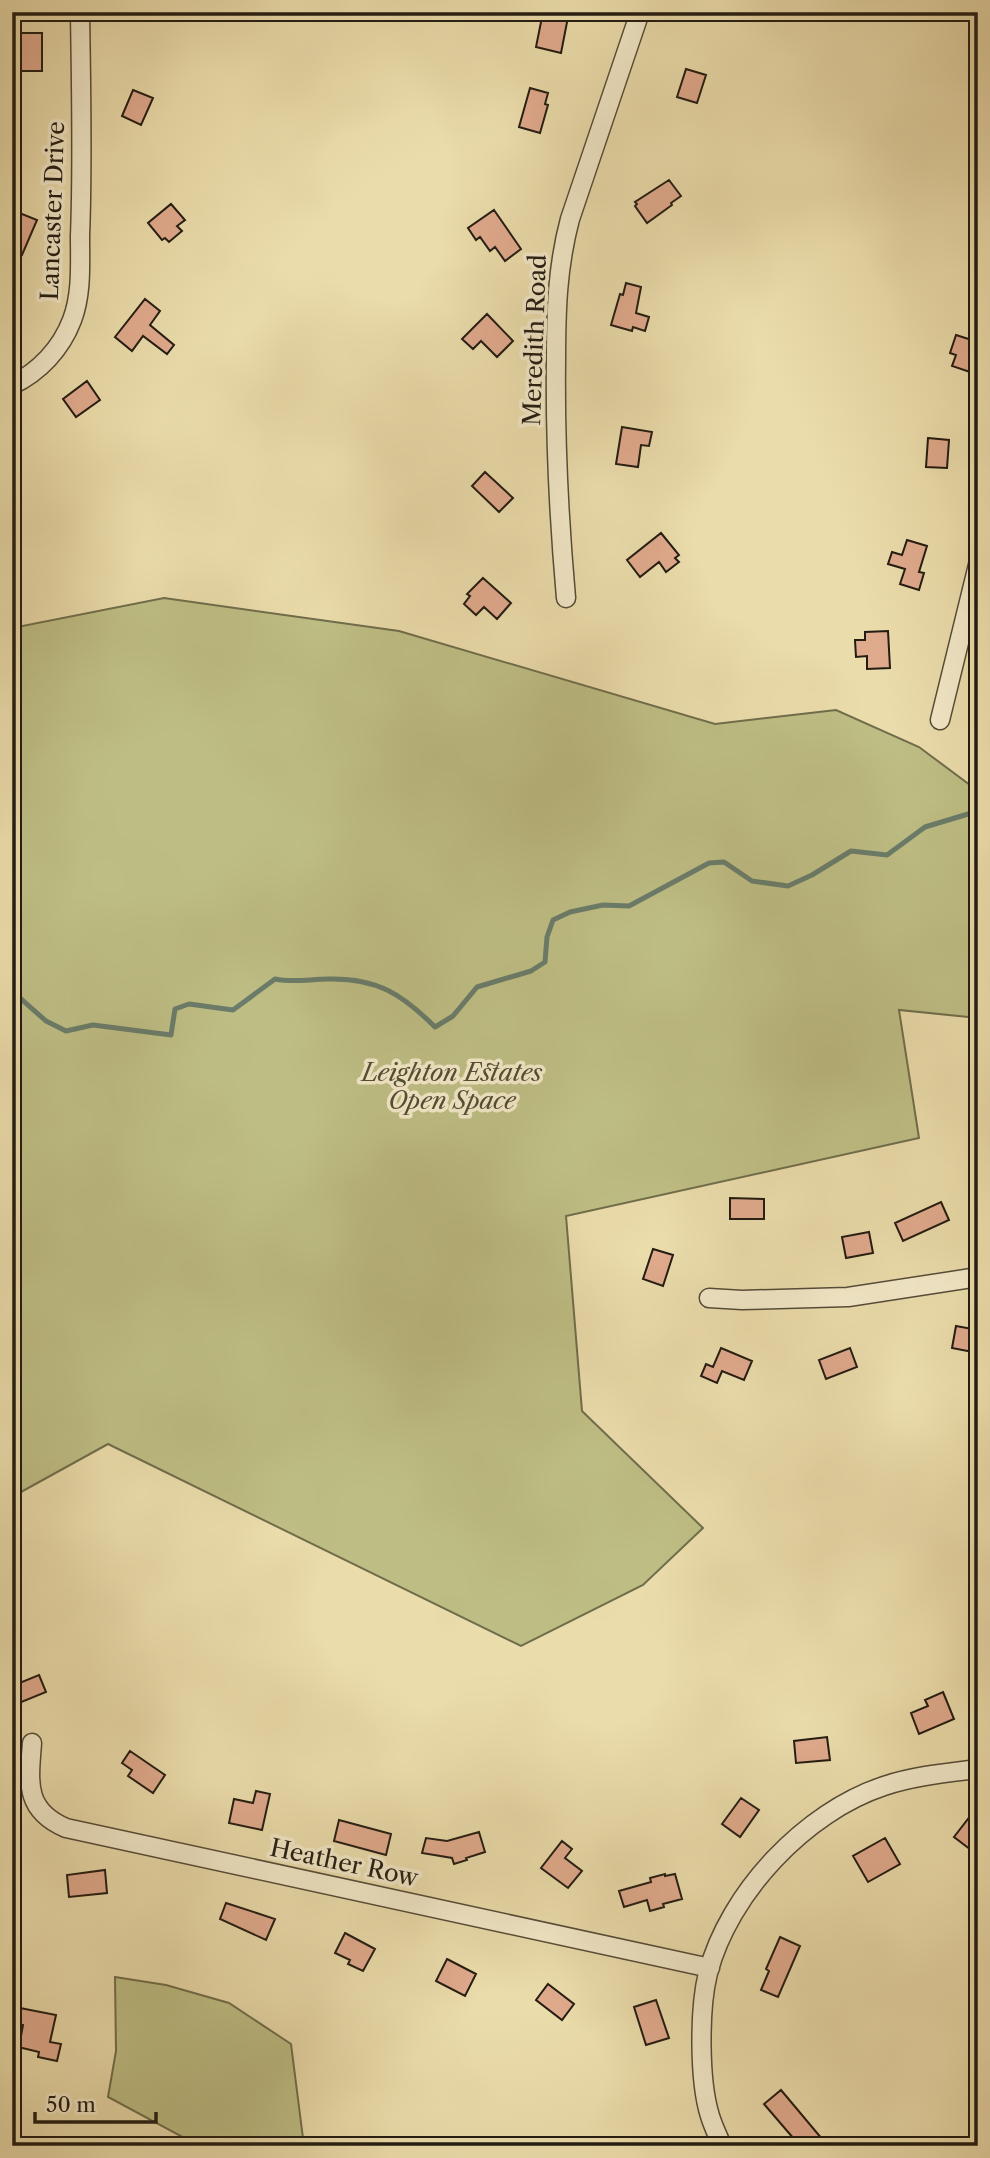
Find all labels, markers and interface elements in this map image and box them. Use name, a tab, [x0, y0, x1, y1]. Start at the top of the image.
street label: Lancaster Drive	[35, 121, 70, 301]
street label: Meredith Road	[517, 253, 552, 426]
park label: Leighton Estates Open Space	[360, 1058, 543, 1115]
street label: Heather Row	[268, 1833, 422, 1893]
scale bar	[35, 2081, 156, 2125]
text: 50 m	[46, 2092, 96, 2117]

